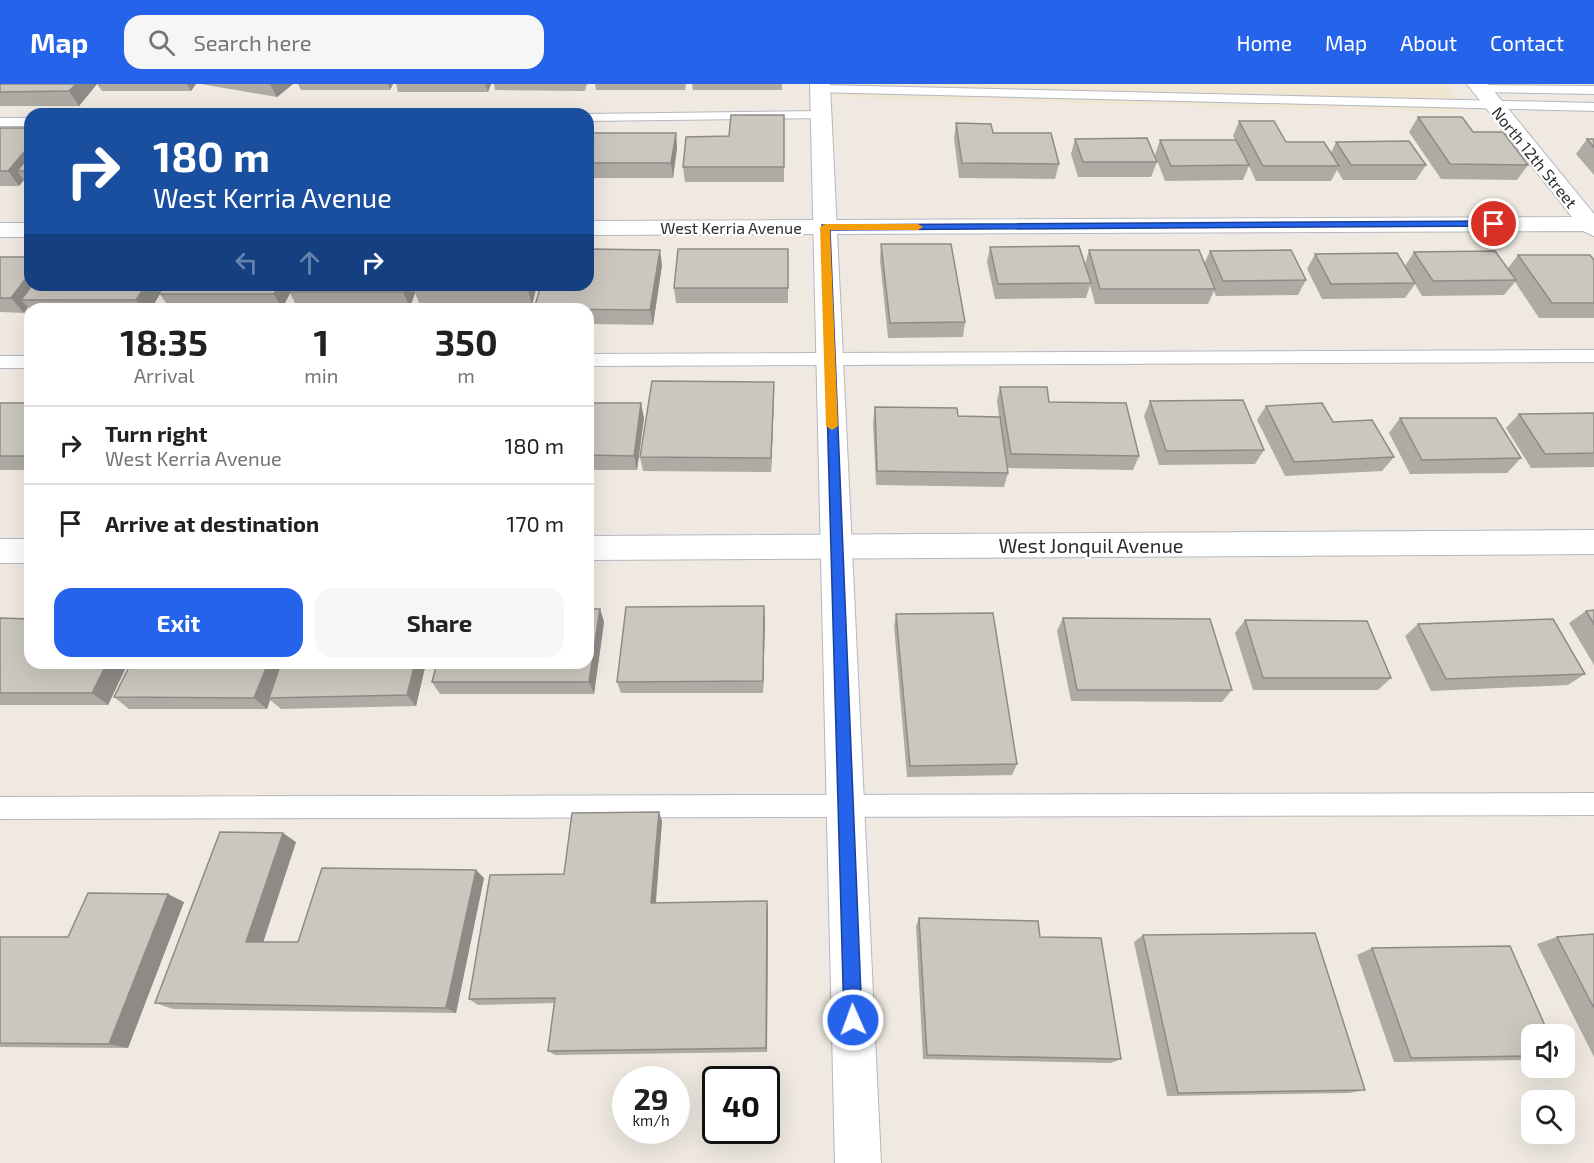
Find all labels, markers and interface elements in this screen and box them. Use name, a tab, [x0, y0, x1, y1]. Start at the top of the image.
search box	[124, 15, 544, 69]
text: Map	[30, 25, 88, 59]
icon: search	[145, 26, 178, 59]
text: Search here	[193, 29, 312, 55]
text: Home	[1236, 30, 1292, 55]
text: Map	[1325, 30, 1367, 55]
text: About	[1400, 30, 1457, 55]
text: Contact	[1490, 30, 1564, 55]
street label: North 12th Street	[1488, 103, 1582, 211]
text: 180 m	[153, 130, 270, 180]
icon: right	[54, 132, 132, 210]
text: West Kerria Avenue	[153, 181, 392, 213]
pin	[1468, 198, 1519, 249]
icon: arrive	[1477, 207, 1510, 240]
street label: West Kerria Avenue	[660, 218, 802, 237]
icon: left	[230, 246, 263, 279]
icon: ahead	[293, 246, 326, 279]
icon: right	[356, 246, 389, 279]
text: 18:35	[120, 320, 208, 363]
text: 1	[313, 320, 329, 363]
text: 350	[435, 320, 498, 363]
text: Arrival	[134, 363, 195, 387]
text: min	[304, 363, 338, 387]
text: m	[457, 363, 475, 387]
text: Turn right	[105, 420, 207, 446]
icon: right	[54, 429, 87, 462]
text: 180 m	[504, 432, 564, 458]
text: West Kerria Avenue	[105, 446, 282, 470]
icon: arrive	[54, 507, 87, 540]
text: Arrive at destination	[105, 510, 319, 536]
text: 170 m	[507, 510, 564, 536]
street label: West Jonquil Avenue	[998, 533, 1184, 557]
button: Exit	[54, 588, 303, 657]
button: Share	[315, 588, 564, 657]
position arrow	[821, 988, 885, 1052]
map controls	[1521, 1024, 1575, 1144]
button: sound	[1521, 1024, 1575, 1078]
speed limit sign: 40	[702, 1066, 780, 1144]
text: 29	[633, 1080, 669, 1116]
button: search	[1521, 1090, 1575, 1144]
text: km/h	[632, 1111, 670, 1129]

